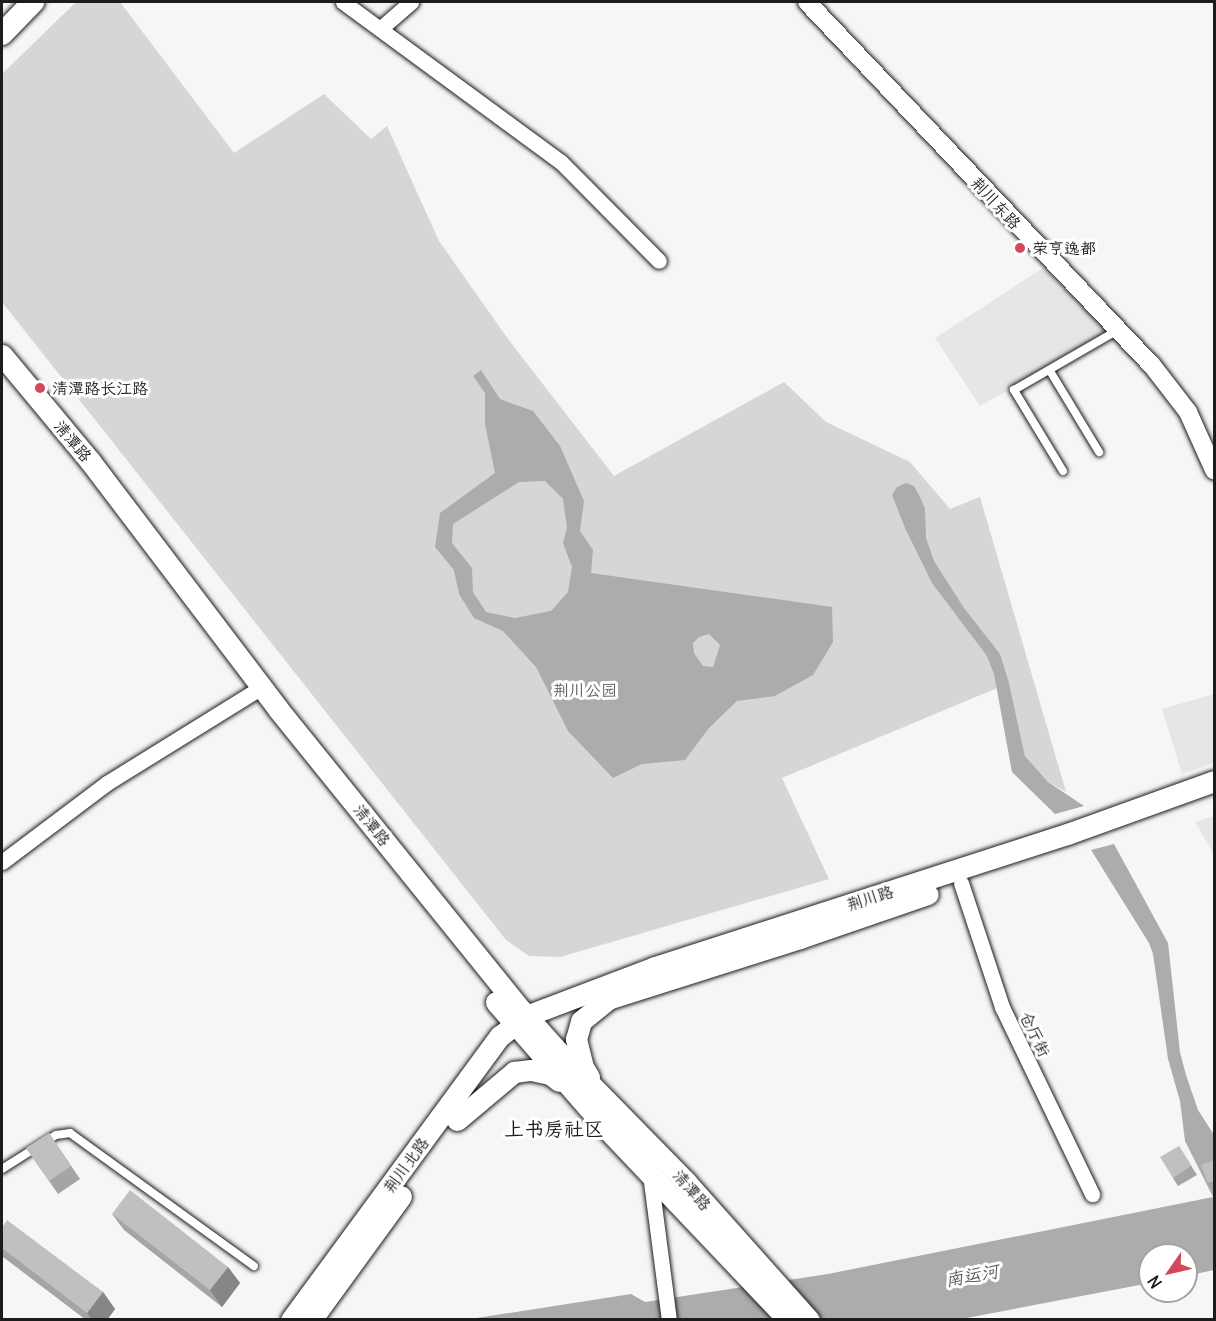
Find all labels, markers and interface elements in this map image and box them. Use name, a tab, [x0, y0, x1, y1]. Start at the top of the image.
street label: 荆川东路	[967, 173, 1025, 233]
place label: 荣亨逸都	[1032, 238, 1096, 258]
marker: 荣亨逸都	[1013, 241, 1027, 255]
place label: 清潭路长江路	[52, 378, 148, 398]
marker: 清潭路长江路	[33, 381, 47, 395]
street label: 清潭路	[50, 416, 96, 466]
park label: 荆川公园	[553, 680, 617, 700]
street label: 清潭路	[349, 800, 395, 850]
street label: 荆川路	[844, 881, 896, 915]
street label: 仓厅街	[1016, 1008, 1054, 1060]
district label: 上书房社区	[504, 1116, 604, 1140]
street label: 荆川北路	[379, 1133, 433, 1197]
street label: 清潭路	[669, 1166, 715, 1214]
north arrow	[1138, 1243, 1198, 1303]
water label: 南运河	[944, 1261, 1000, 1291]
text: N	[1143, 1272, 1166, 1292]

